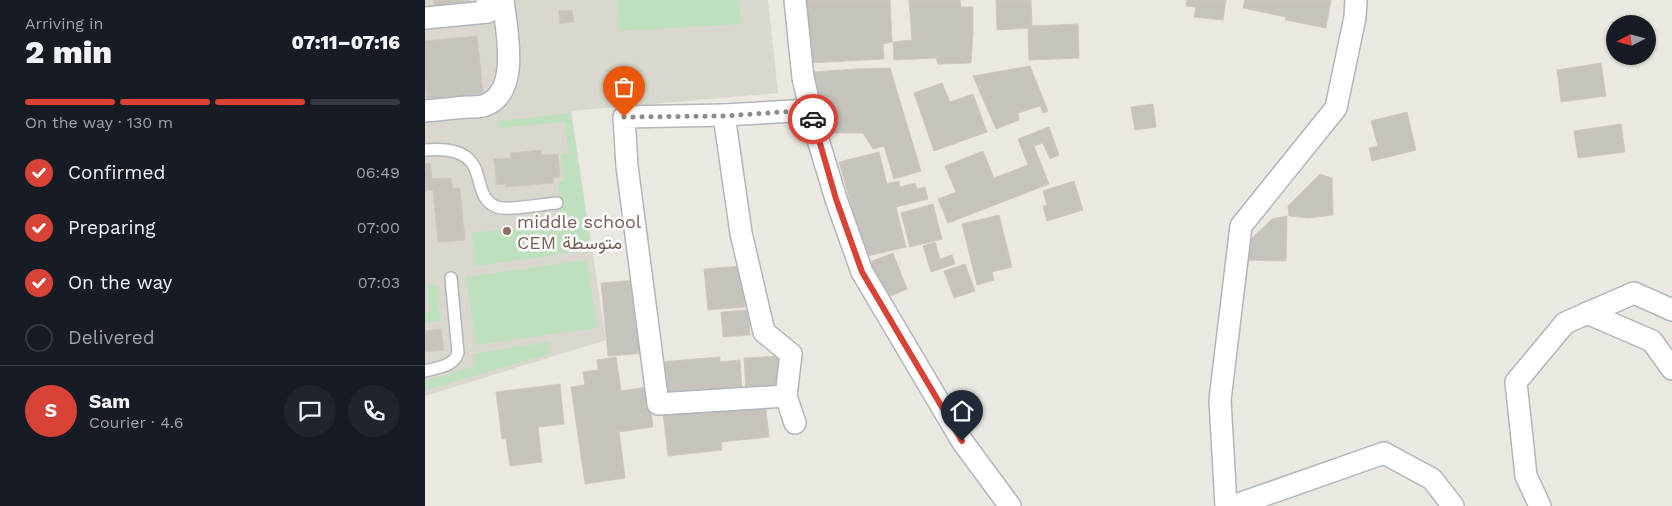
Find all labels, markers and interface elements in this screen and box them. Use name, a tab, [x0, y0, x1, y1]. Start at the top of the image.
text: Arriving in	[25, 14, 103, 33]
north arrow	[1606, 15, 1656, 65]
map controls	[1606, 15, 1656, 65]
text: 07:11–07:16	[291, 31, 400, 54]
text: 2 min	[25, 33, 112, 71]
pin	[603, 66, 645, 117]
icon: bag	[610, 73, 638, 101]
courier	[788, 94, 838, 144]
icon: car	[799, 105, 827, 133]
text: On the way · 130 m	[25, 113, 173, 132]
icon: check	[25, 159, 53, 187]
text: Confirmed	[68, 161, 165, 184]
text: 06:49	[356, 163, 400, 182]
place label: middle school CEM متوسطة	[517, 211, 642, 254]
icon: check	[25, 214, 53, 242]
text: Preparing	[68, 216, 155, 239]
text: 07:00	[357, 218, 400, 237]
marker: middle school CEM متوسطة	[501, 225, 513, 237]
icon: check	[25, 269, 53, 297]
text: On the way	[68, 271, 172, 294]
text: 07:03	[358, 273, 400, 292]
text: Delivered	[68, 326, 155, 349]
button: chat	[284, 385, 336, 437]
button: phone	[348, 385, 400, 437]
text: Sam	[89, 390, 130, 413]
pin	[941, 390, 983, 441]
icon: home	[948, 397, 976, 425]
text: S	[45, 399, 57, 422]
text: Courier · 4.6	[89, 413, 184, 432]

